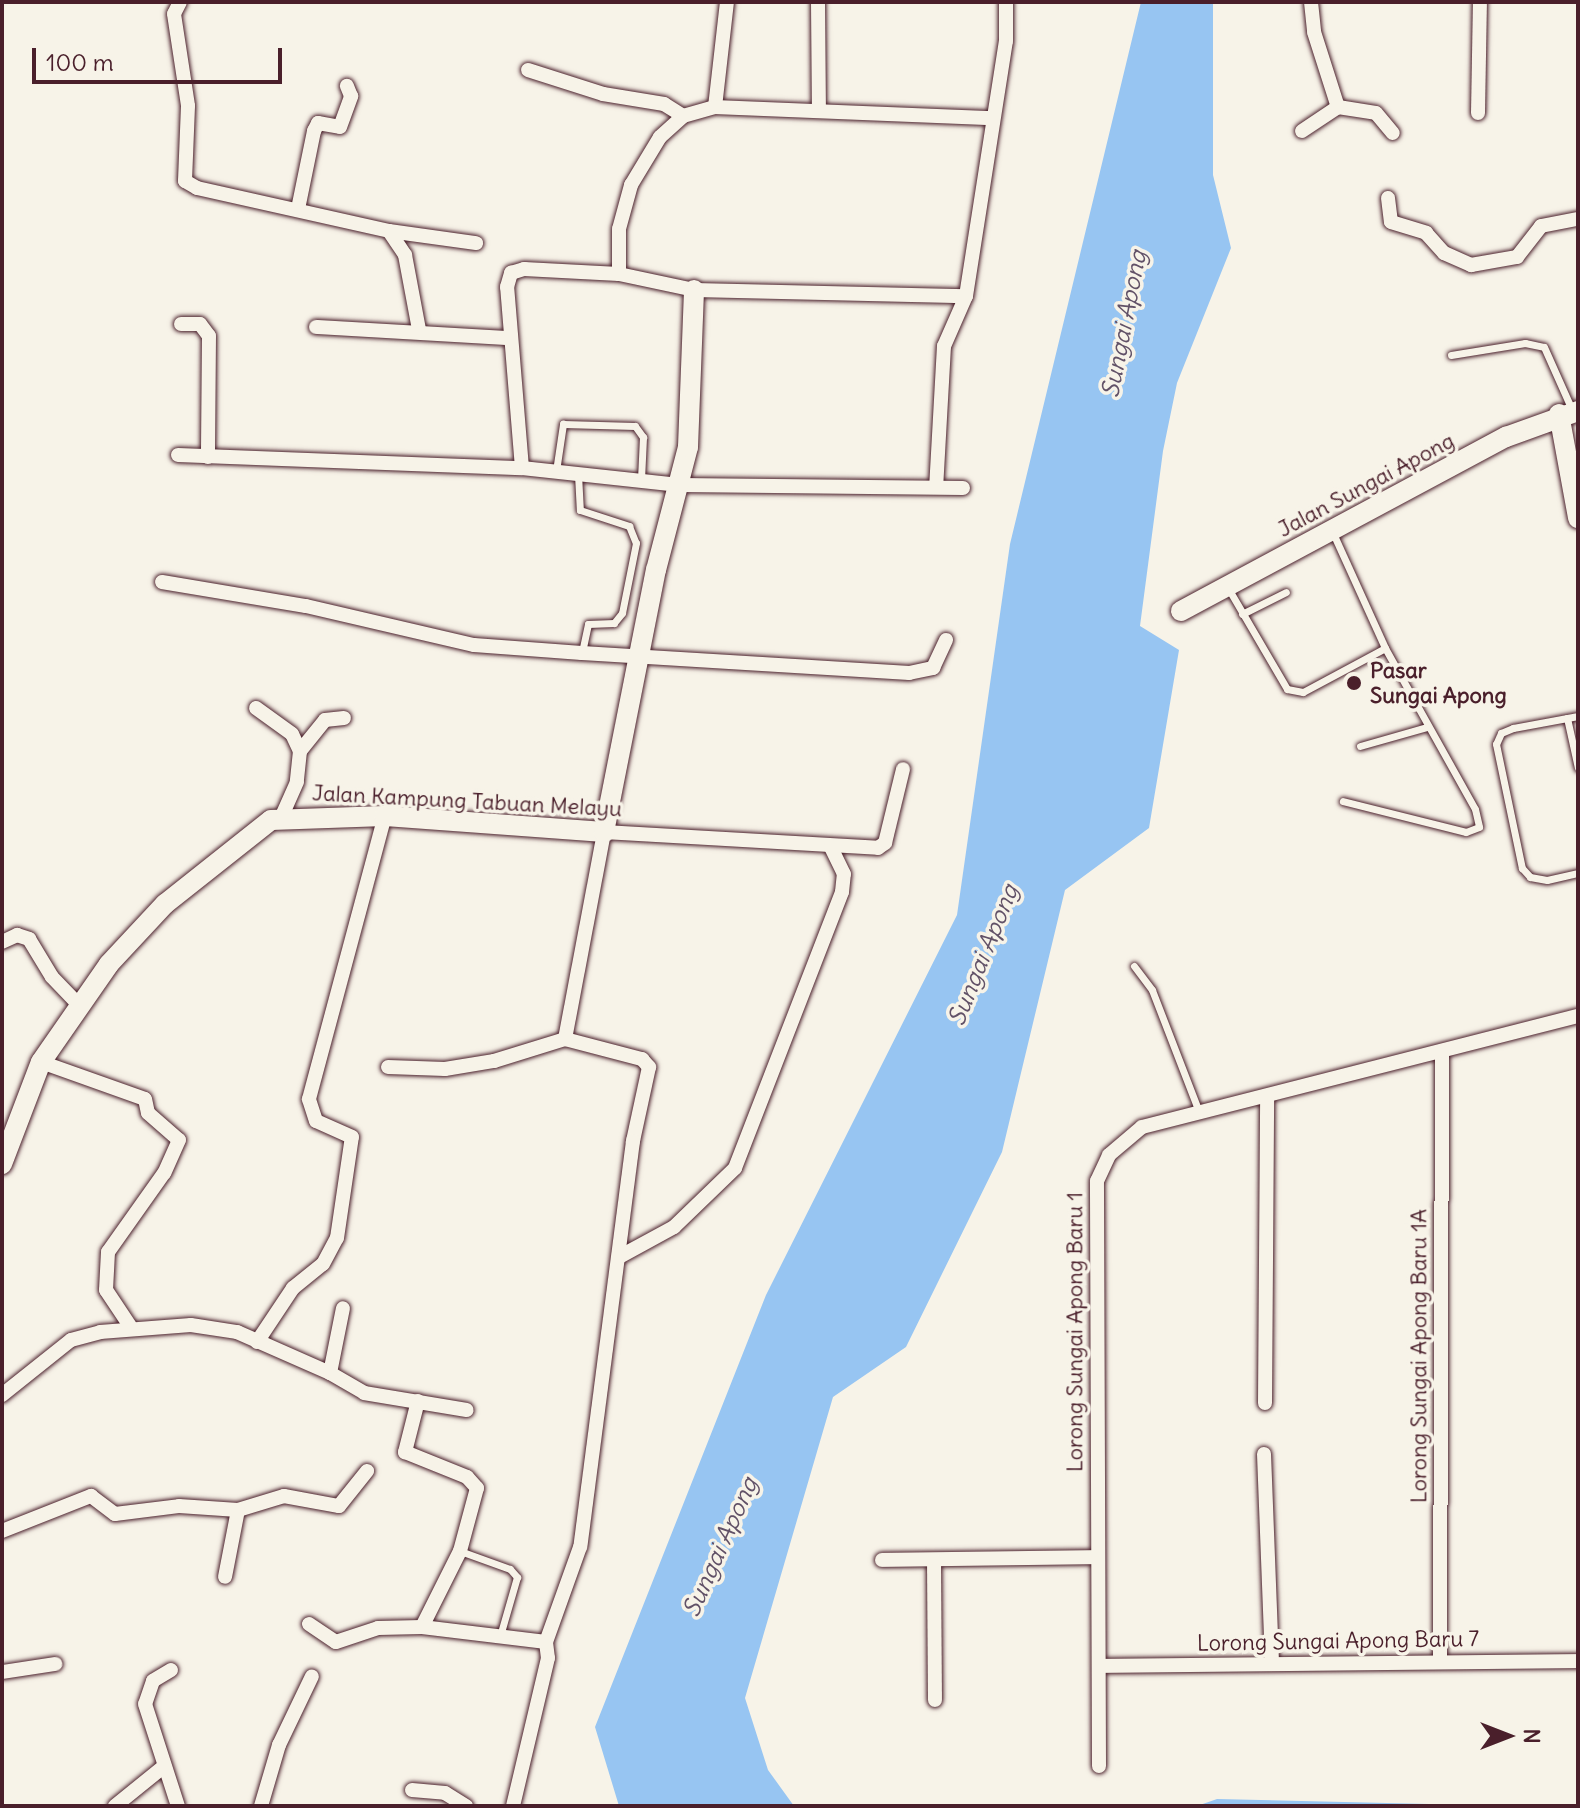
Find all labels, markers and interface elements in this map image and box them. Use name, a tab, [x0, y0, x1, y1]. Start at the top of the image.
scale bar	[36, 32, 286, 82]
text: 100 m	[46, 47, 114, 77]
water label: Sungai Apong	[1096, 248, 1152, 400]
street label: Jalan Sungai Apong	[1273, 427, 1459, 543]
place label: Pasar Sungai Apong	[1370, 657, 1507, 708]
marker: Pasar Sungai Apong	[1345, 674, 1363, 692]
street label: Jalan Kampung Tabuan Melayu	[311, 780, 623, 822]
water label: Sungai Apong	[942, 880, 1024, 1030]
street label: Lorong Sungai Apong Baru 1	[1062, 1192, 1088, 1472]
street label: Lorong Sungai Apong Baru 1A	[1406, 1209, 1432, 1503]
water label: Sungai Apong	[676, 1473, 764, 1621]
street label: Lorong Sungai Apong Baru 7	[1197, 1625, 1479, 1657]
north arrow	[1468, 1696, 1548, 1776]
text: N	[1518, 1728, 1546, 1744]

